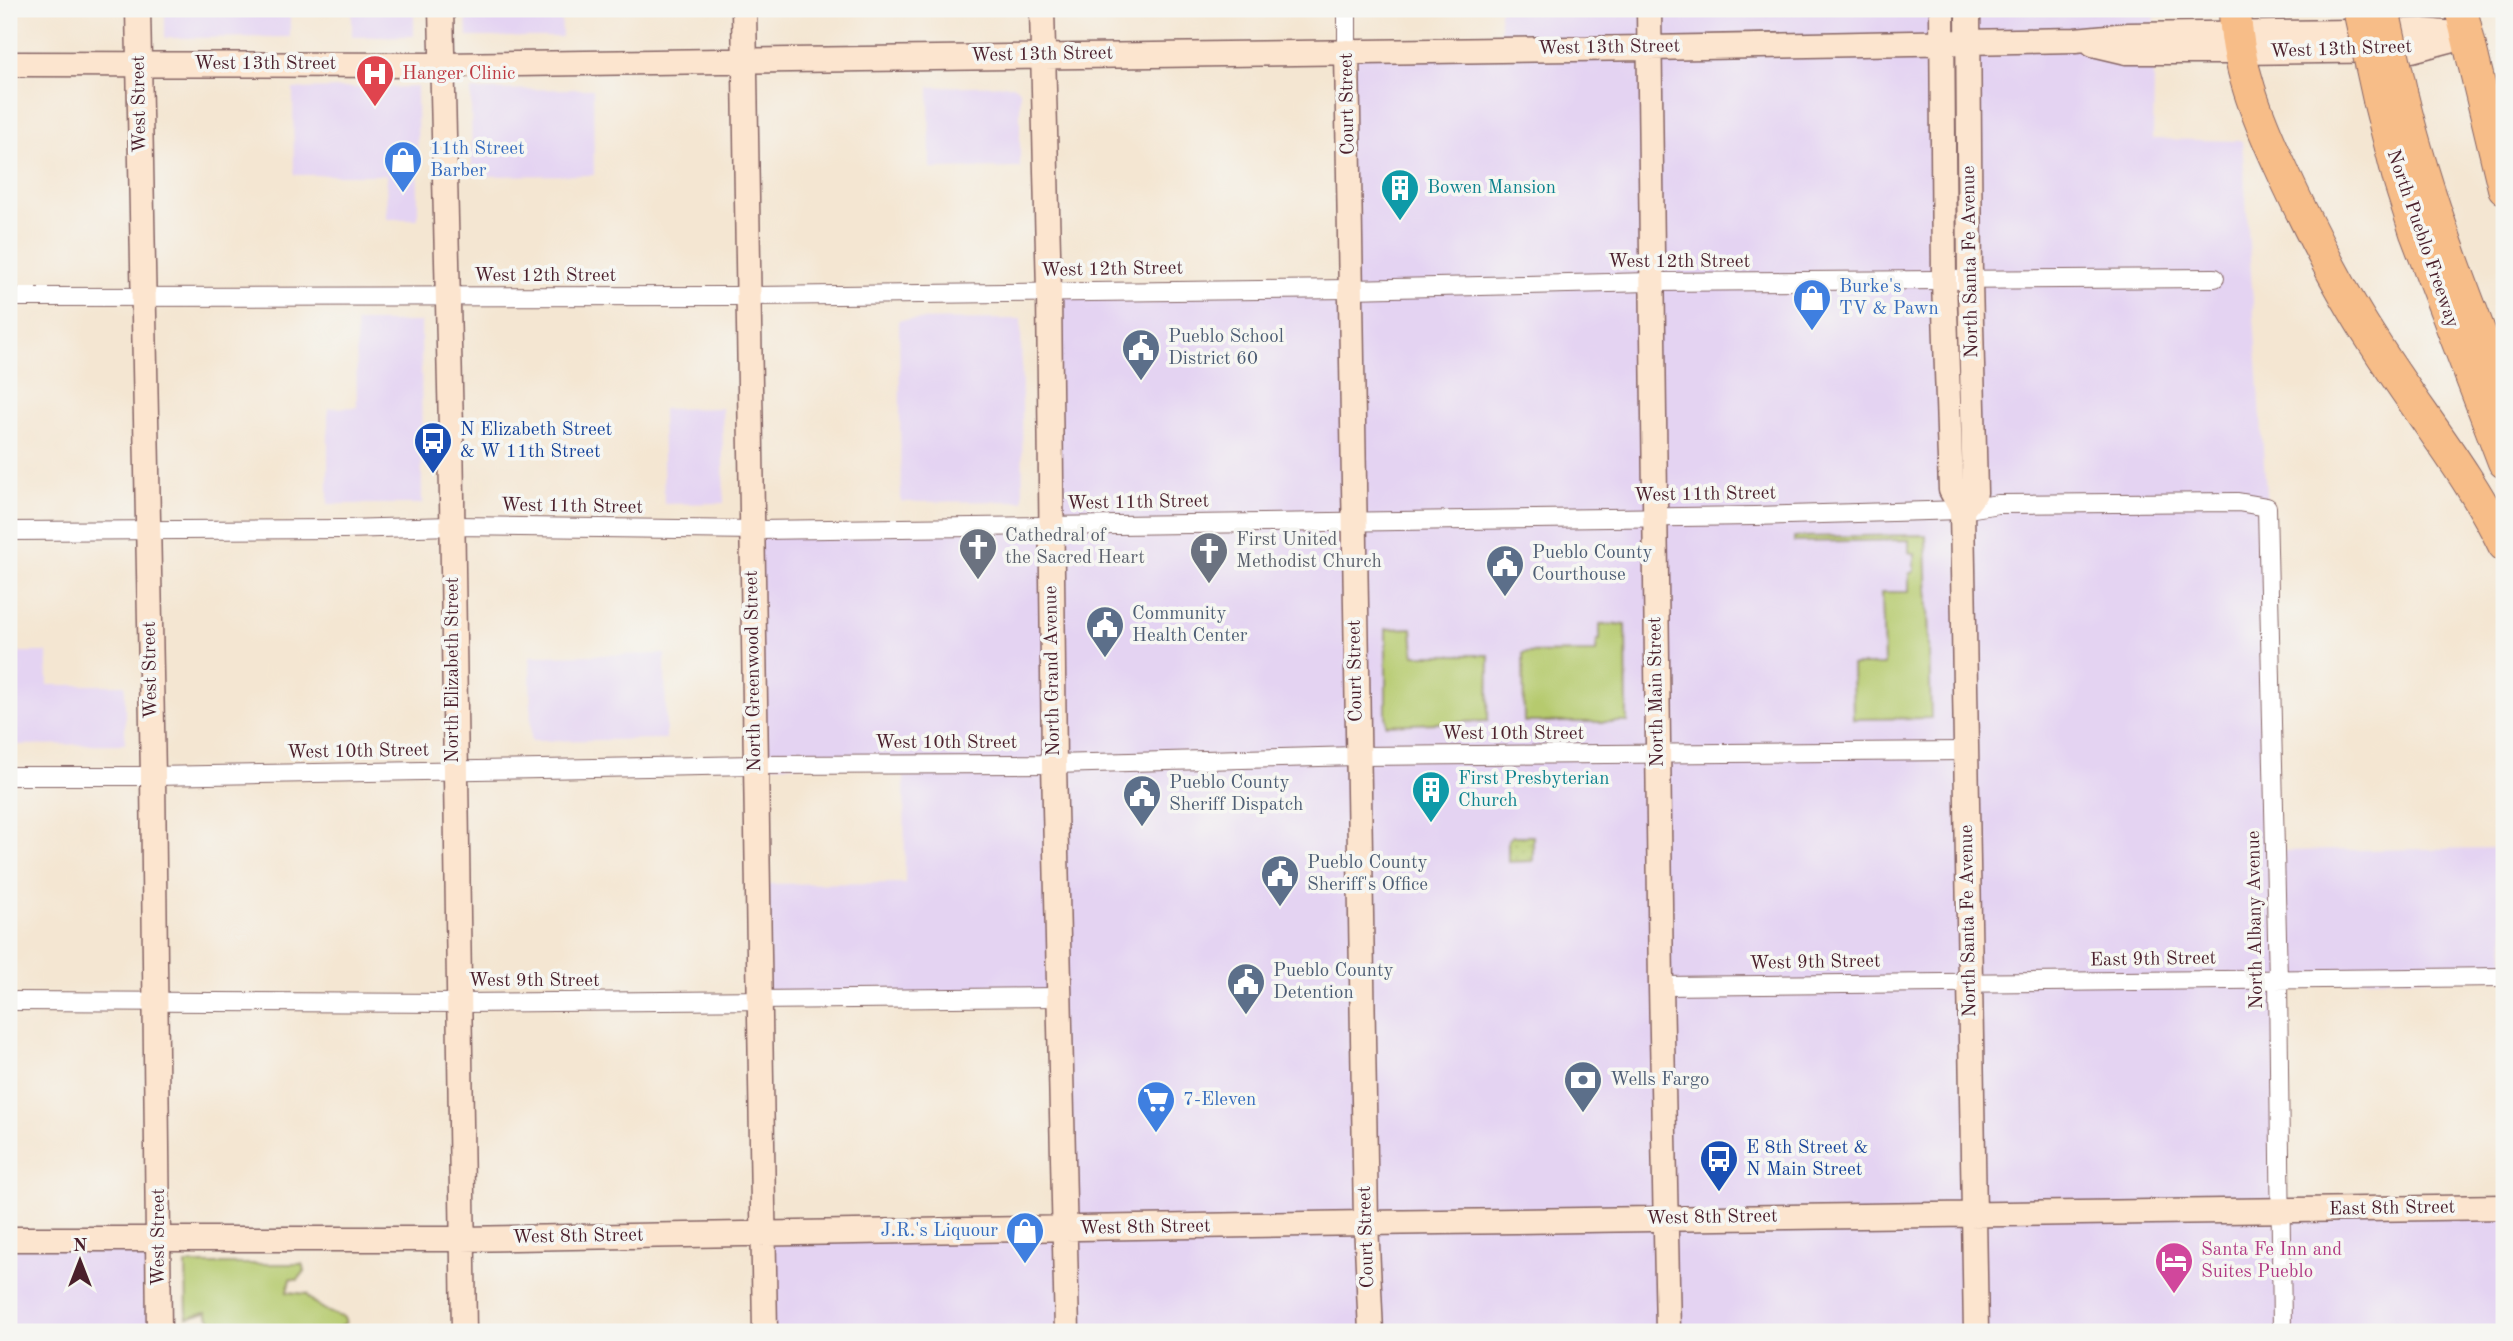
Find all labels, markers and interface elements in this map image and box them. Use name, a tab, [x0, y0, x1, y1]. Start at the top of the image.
street label: West 13th Street	[1538, 37, 1680, 59]
street label: West 13th Street	[2270, 38, 2412, 62]
street label: West 13th Street	[971, 44, 1113, 66]
hospital icon: Hanger Clinic	[354, 53, 396, 108]
street label: Court Street	[1338, 53, 1358, 155]
street label: West Street	[130, 55, 150, 153]
street label: West 13th Street	[194, 55, 336, 74]
place label: Hanger Clinic	[402, 65, 515, 84]
shop icon: 11th Street Barber	[382, 139, 424, 194]
place label: 11th Street Barber	[430, 140, 525, 181]
street label: North Pueblo Freeway	[2383, 148, 2461, 330]
street label: North Santa Fe Avenue	[1960, 165, 1982, 359]
building icon: Bowen Mansion	[1379, 167, 1421, 222]
place label: Bowen Mansion	[1427, 179, 1556, 198]
street label: West 12th Street	[1608, 253, 1750, 272]
street label: West 12th Street	[1041, 259, 1183, 281]
street label: West 12th Street	[474, 267, 616, 286]
shop icon: Burke's TV & Pawn	[1791, 277, 1833, 332]
place label: Burke's TV & Pawn	[1839, 278, 1939, 319]
public building icon: Pueblo School District 60	[1120, 327, 1162, 382]
place label: Pueblo School District 60	[1168, 328, 1284, 369]
bus stop icon: N Elizabeth Street & W 11th Street	[412, 420, 454, 475]
place label: N Elizabeth Street & W 11th Street	[460, 421, 612, 462]
street label: West 11th Street	[1634, 484, 1776, 506]
street label: West 11th Street	[1067, 492, 1209, 514]
street label: West 11th Street	[501, 496, 643, 518]
church icon: Cathedral of the Sacred Heart	[957, 526, 999, 581]
place label: Cathedral of the Sacred Heart	[1005, 527, 1145, 568]
church icon: First United Methodist Church	[1188, 530, 1230, 585]
place label: First United Methodist Church	[1236, 531, 1382, 572]
public building icon: Pueblo County Courthouse	[1484, 543, 1526, 598]
place label: Pueblo County Courthouse	[1532, 544, 1653, 585]
street label: North Greenwood Street	[743, 570, 765, 772]
street label: North Elizabeth Street	[444, 577, 463, 763]
street label: North Grand Avenue	[1042, 585, 1064, 757]
public building icon: Community Health Center	[1084, 604, 1126, 659]
place label: Community Health Center	[1132, 605, 1248, 646]
street label: North Main Street	[1646, 617, 1668, 767]
street label: Court Street	[1346, 620, 1366, 722]
street label: West Street	[141, 621, 161, 719]
street label: West 10th Street	[1442, 725, 1584, 744]
street label: West 10th Street	[875, 734, 1017, 753]
street label: West 10th Street	[287, 741, 429, 763]
building icon: First Presbyterian Church	[1410, 769, 1452, 824]
place label: First Presbyterian Church	[1458, 770, 1609, 811]
public building icon: Pueblo County Sheriff Dispatch	[1121, 773, 1163, 828]
place label: Pueblo County Sheriff Dispatch	[1169, 774, 1303, 815]
street label: North Santa Fe Avenue	[1958, 824, 1980, 1018]
street label: North Albany Avenue	[2245, 830, 2267, 1010]
public building icon: Pueblo County Sheriff's Office	[1259, 853, 1301, 908]
place label: Pueblo County Sheriff's Office	[1307, 854, 1428, 895]
street label: East 9th Street	[2090, 949, 2216, 971]
street label: West 9th Street	[1749, 952, 1881, 974]
public building icon: Pueblo County Detention	[1225, 961, 1267, 1016]
place label: Pueblo County Detention	[1273, 962, 1394, 1003]
street label: West 9th Street	[468, 972, 600, 991]
bank icon: Wells Fargo	[1562, 1059, 1604, 1114]
place label: Wells Fargo	[1610, 1071, 1710, 1090]
supermarket icon: 7-Eleven	[1135, 1079, 1177, 1134]
place label: 7-Eleven	[1183, 1091, 1256, 1110]
bus stop icon: E 8th Street & N Main Street	[1698, 1138, 1740, 1193]
place label: E 8th Street & N Main Street	[1746, 1139, 1868, 1180]
street label: Court Street	[1356, 1185, 1378, 1289]
street label: West Street	[150, 1188, 169, 1286]
street label: East 8th Street	[2329, 1198, 2455, 1220]
street label: West 8th Street	[1646, 1207, 1778, 1229]
shop icon: J.R.'s Liquour	[1004, 1210, 1046, 1265]
street label: West 8th Street	[1079, 1217, 1211, 1239]
place label: J.R.'s Liquour	[880, 1222, 998, 1241]
north arrow	[46, 1226, 116, 1296]
street label: West 8th Street	[512, 1226, 644, 1248]
text: N	[73, 1237, 88, 1256]
hotel icon: Santa Fe Inn and Suites Pueblo	[2153, 1240, 2195, 1295]
place label: Santa Fe Inn and Suites Pueblo	[2201, 1241, 2342, 1282]

